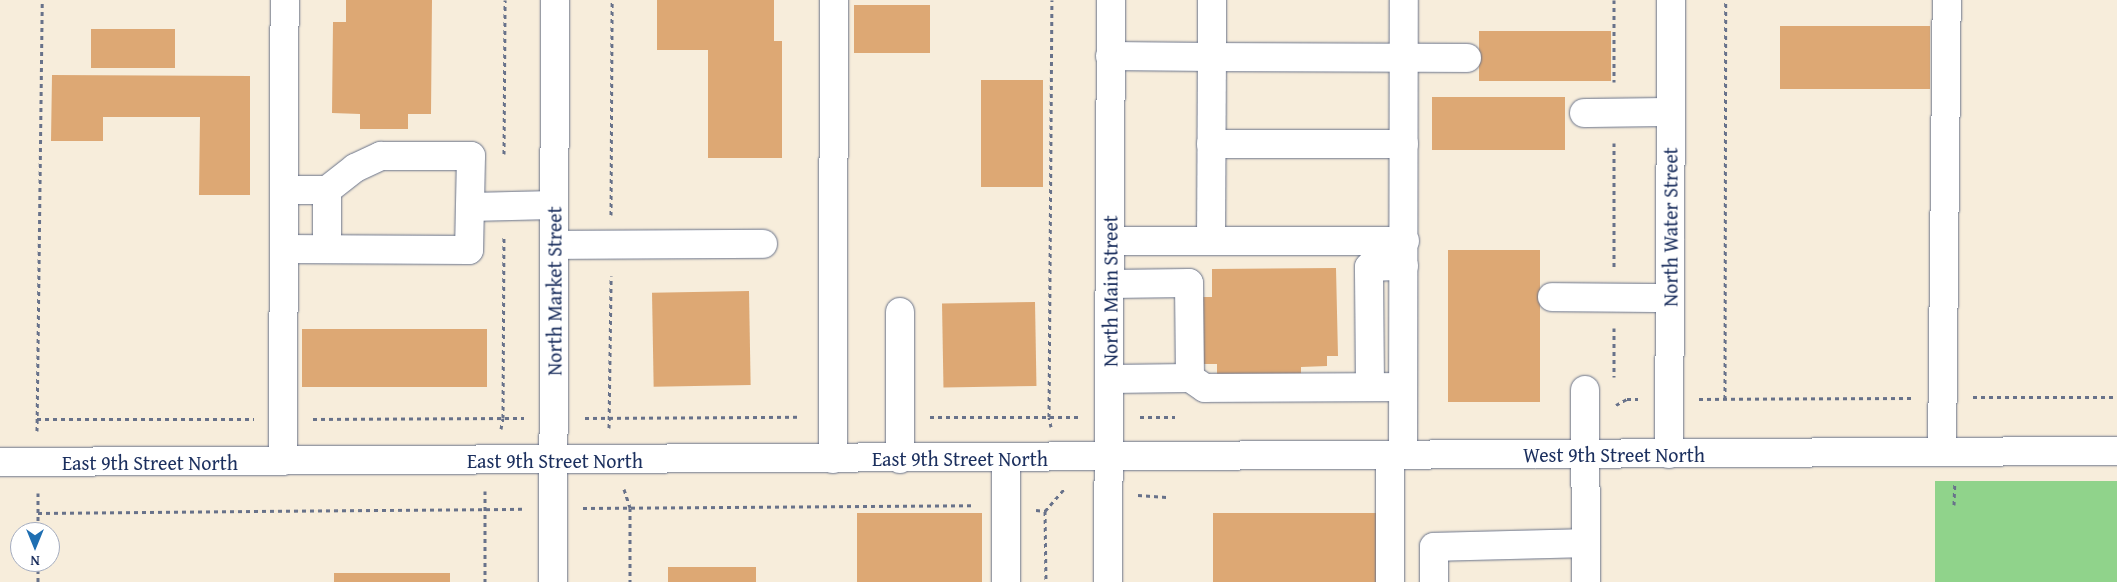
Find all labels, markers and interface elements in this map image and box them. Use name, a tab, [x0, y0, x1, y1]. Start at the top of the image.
street label: North Water Street	[1658, 147, 1682, 307]
street label: North Market Street	[542, 206, 566, 376]
street label: North Main Street	[1098, 215, 1122, 367]
street label: West 9th Street North	[1523, 442, 1705, 466]
street label: East 9th Street North	[872, 446, 1048, 470]
street label: East 9th Street North	[467, 448, 643, 472]
street label: East 9th Street North	[62, 450, 238, 474]
north arrow	[10, 522, 60, 572]
text: N	[30, 551, 40, 571]

